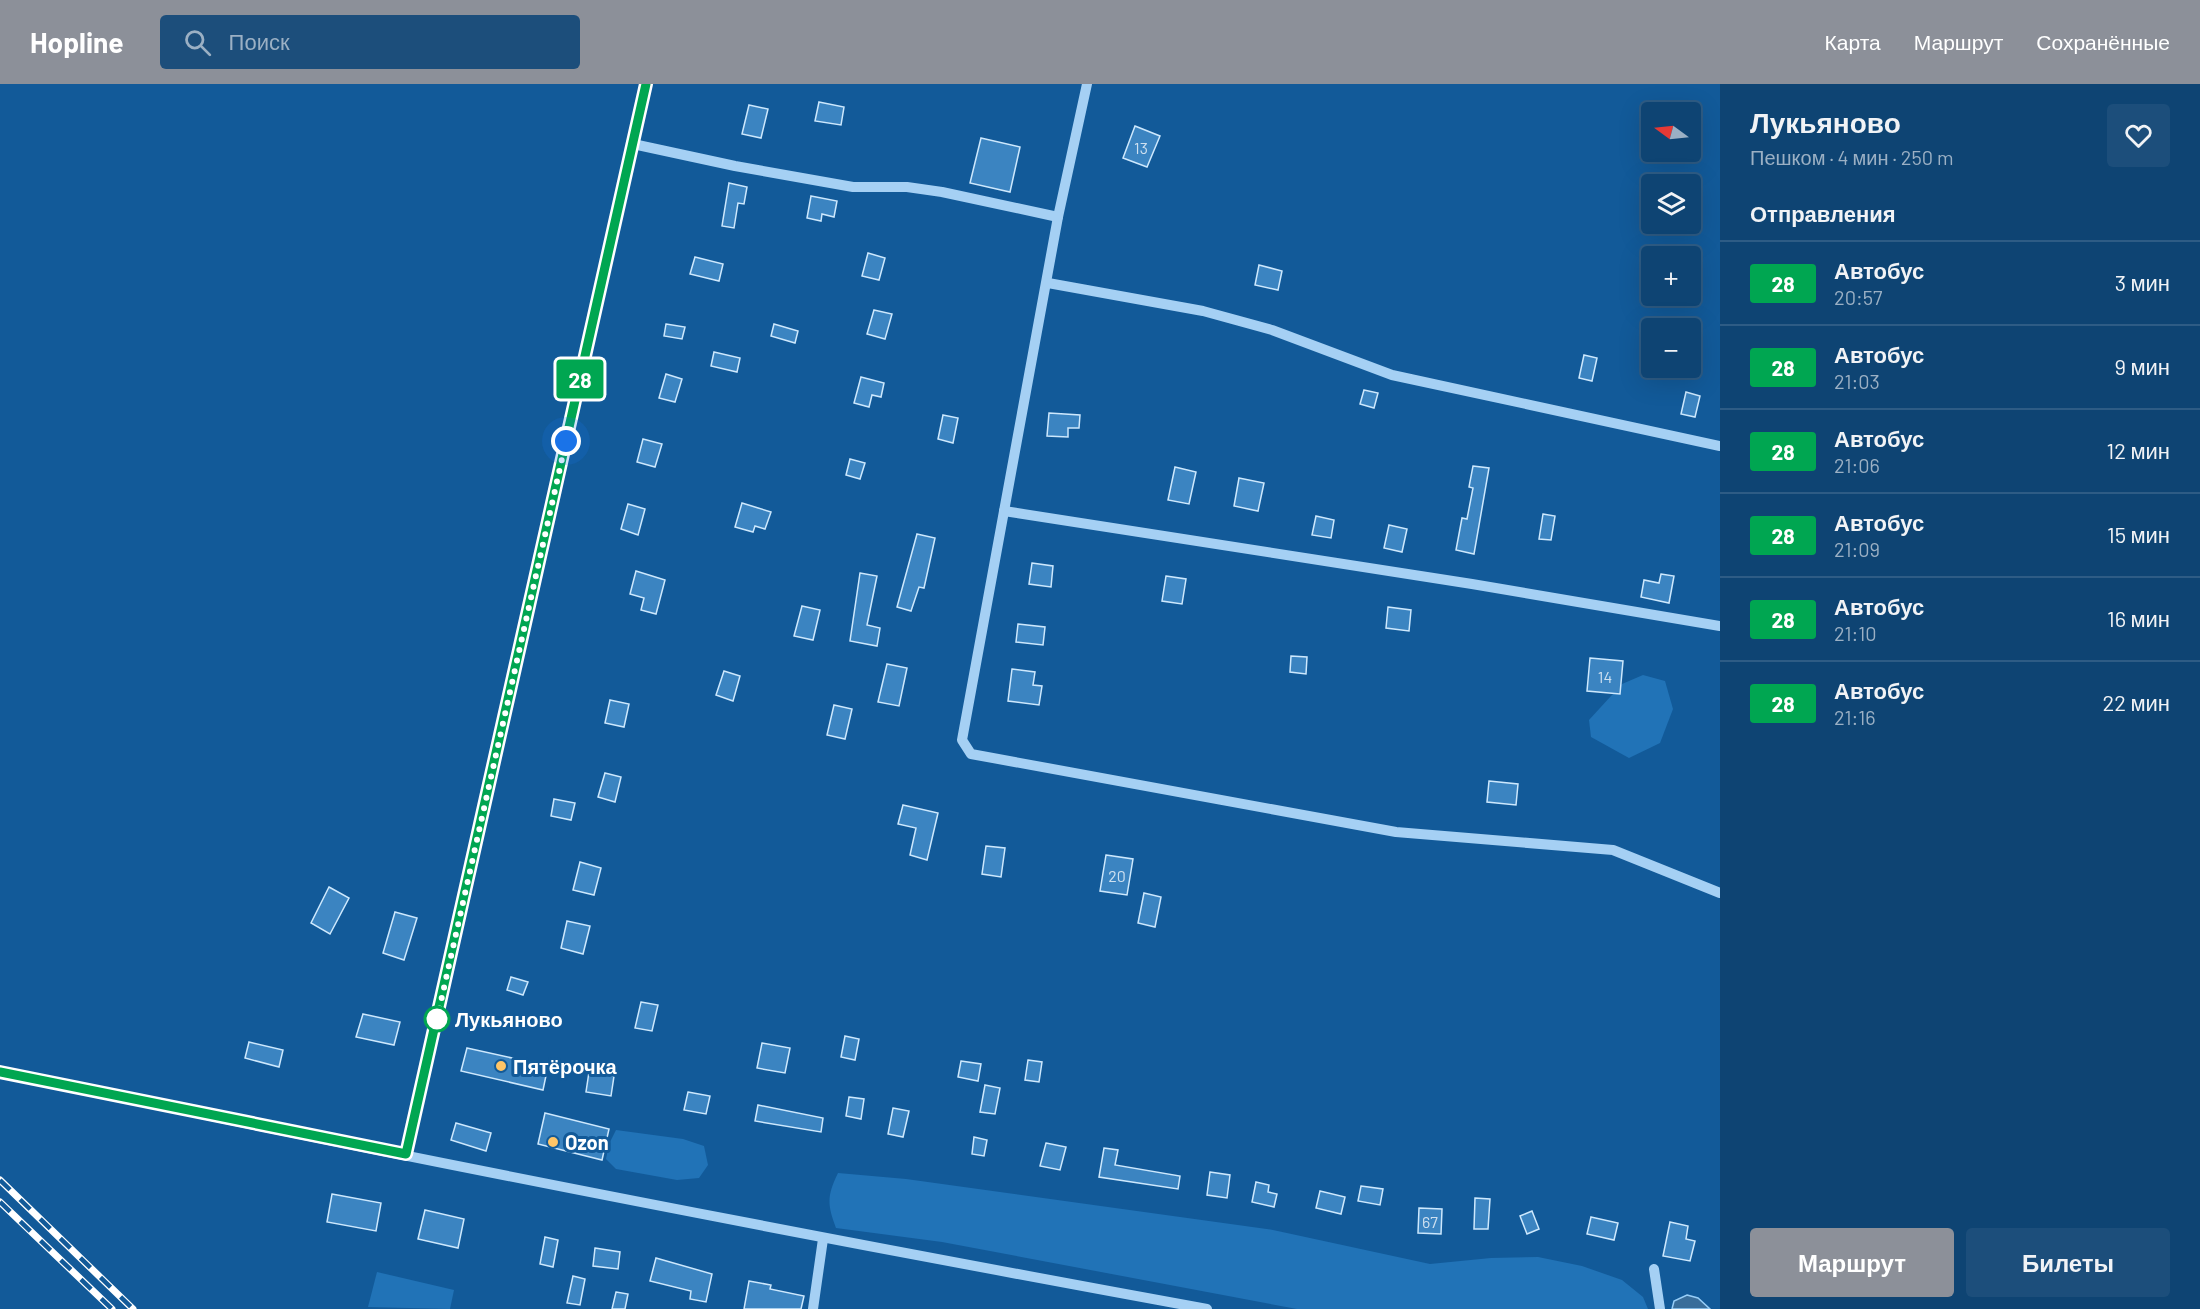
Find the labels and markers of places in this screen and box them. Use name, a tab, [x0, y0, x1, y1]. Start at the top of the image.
marker: Лукьяново	[424, 1006, 450, 1032]
place label: Лукьяново	[455, 1007, 563, 1031]
place label: Пятёрочка	[513, 1054, 618, 1078]
marker: Пятёрочка	[494, 1059, 508, 1073]
place label: Ozon	[565, 1130, 609, 1154]
marker: Ozon	[546, 1135, 560, 1149]

